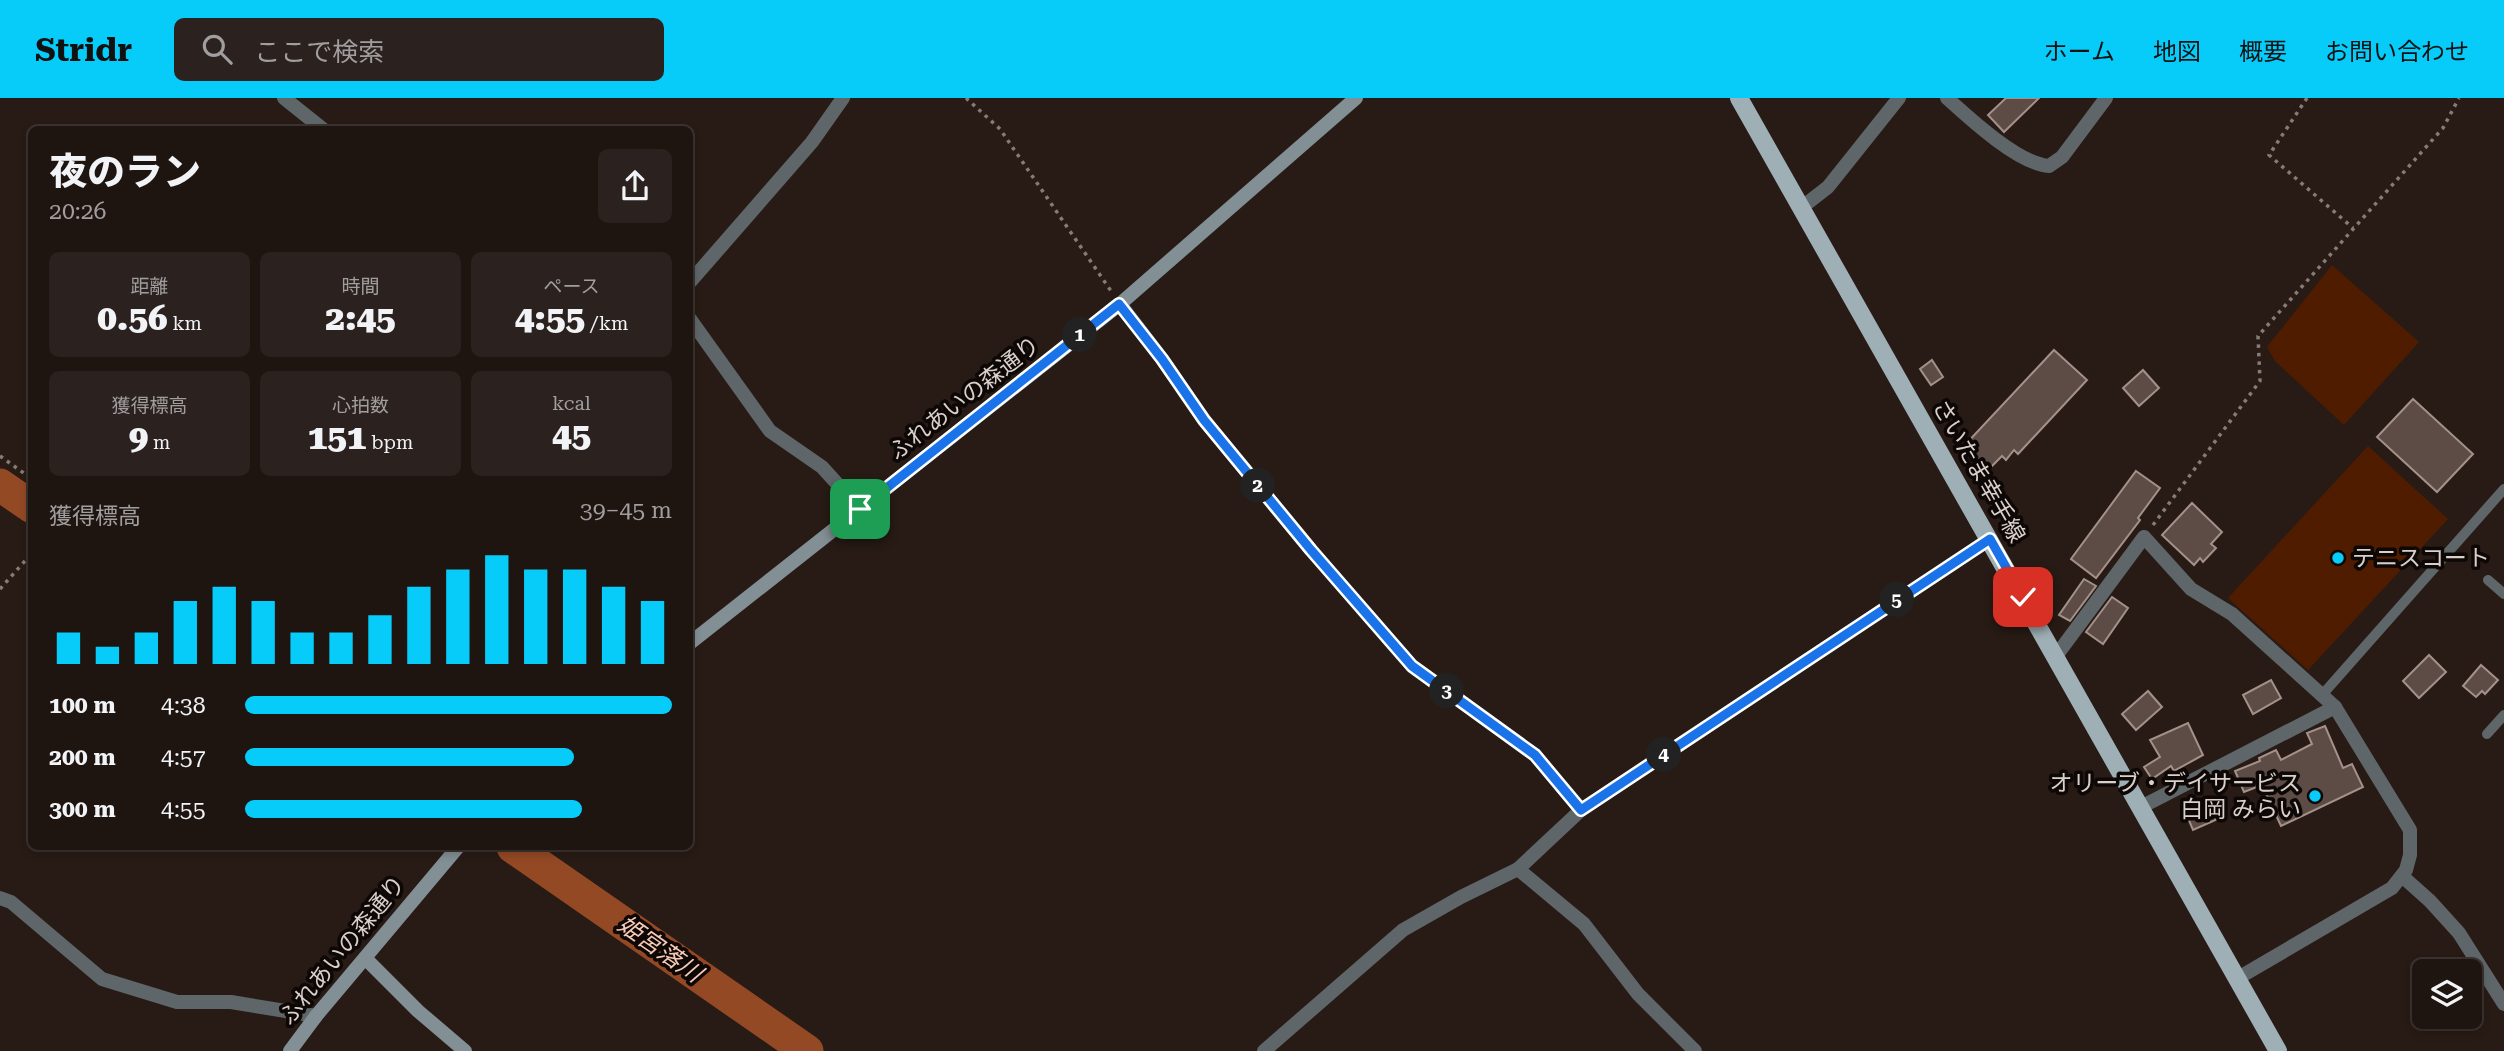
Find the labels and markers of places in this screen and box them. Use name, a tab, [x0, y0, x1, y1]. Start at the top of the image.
pin: 1	[1062, 317, 1098, 352]
pin: 2	[1240, 468, 1276, 504]
pin	[830, 479, 890, 539]
place label: テニスコート	[2352, 545, 2490, 572]
marker: テニスコート	[2330, 550, 2346, 566]
pin	[1993, 567, 2053, 627]
pin: 5	[1880, 582, 1914, 618]
pin: 3	[1430, 674, 1464, 708]
pin: 4	[1646, 738, 1682, 772]
place label: オリーブ・デイサービス 白岡 みらい	[2049, 770, 2301, 823]
marker: オリーブ・デイサービス 白岡 みらい	[2307, 788, 2323, 804]

